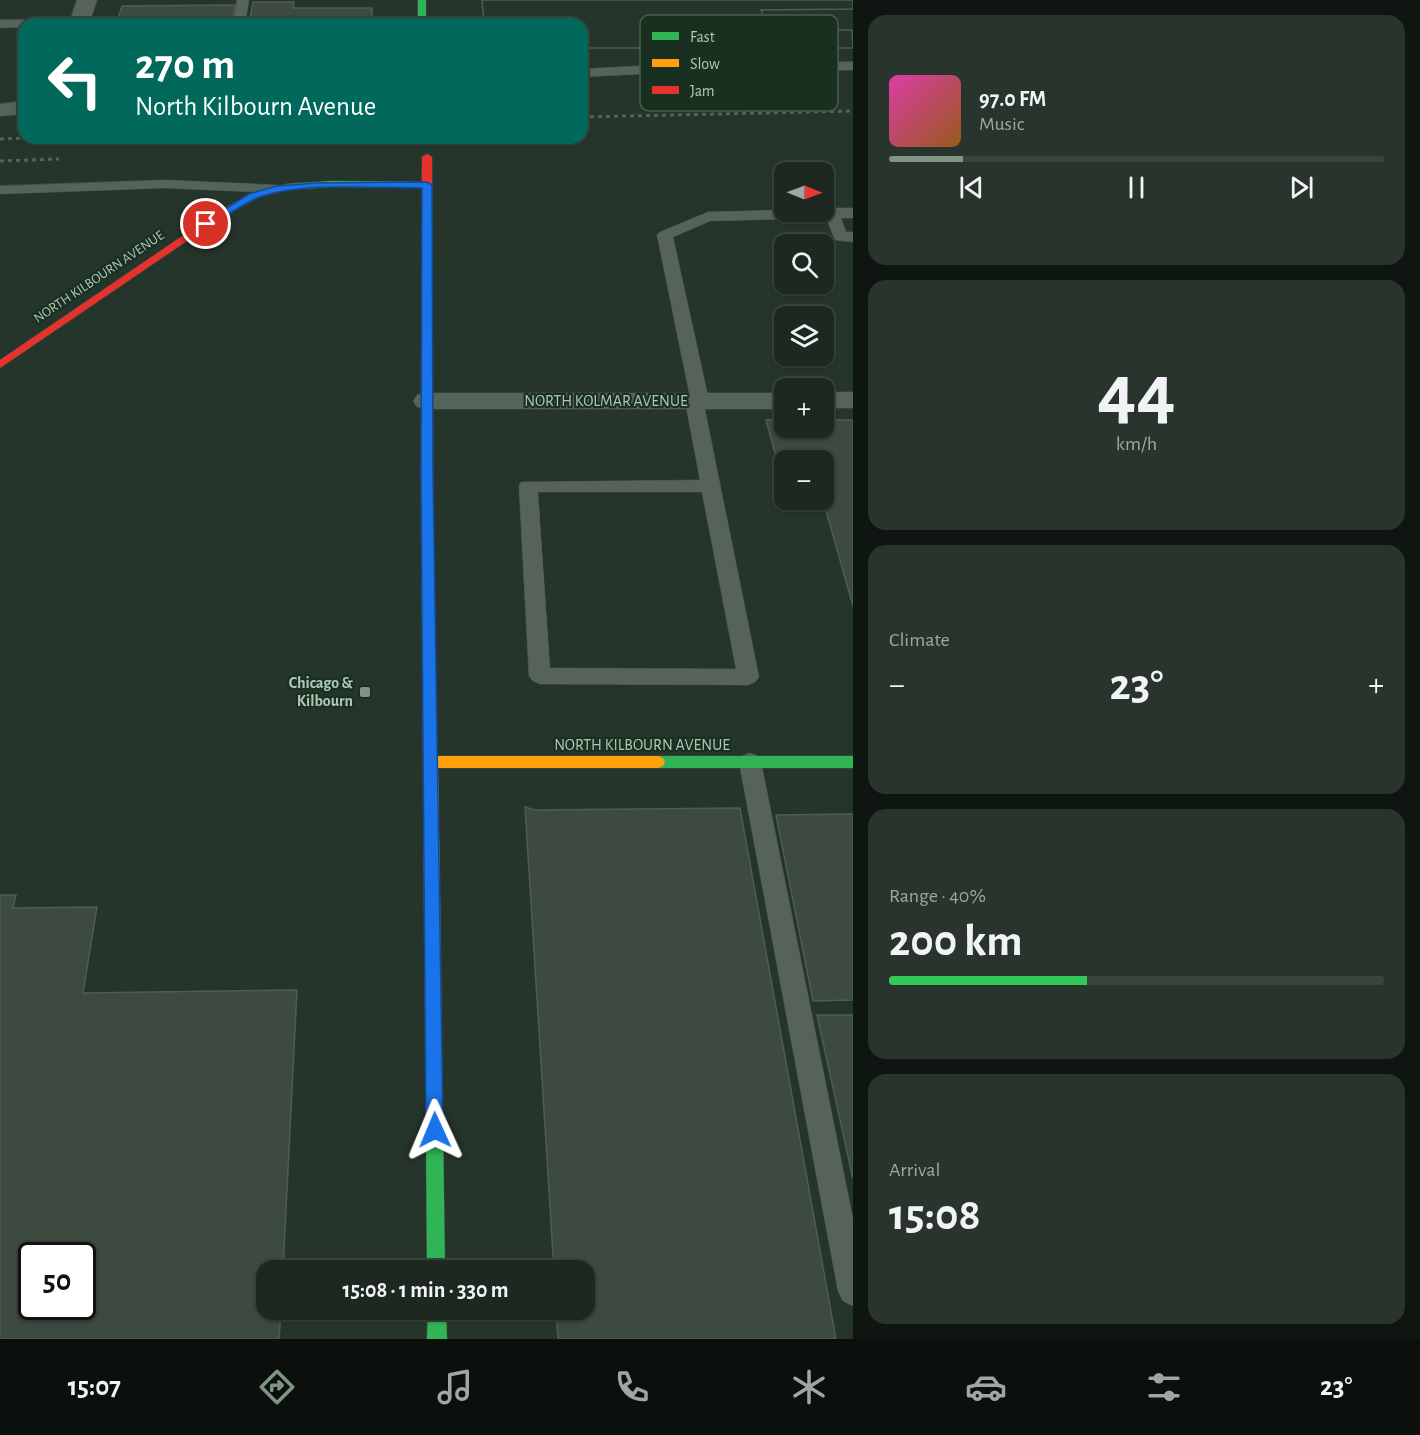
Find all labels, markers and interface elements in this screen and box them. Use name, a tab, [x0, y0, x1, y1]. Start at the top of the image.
legend	[640, 15, 838, 111]
text: Fast	[690, 29, 715, 45]
icon: left	[36, 42, 114, 120]
text: 270 m	[135, 44, 235, 86]
text: Slow	[690, 56, 720, 72]
text: Jam	[690, 83, 715, 99]
text: 97.0 FM	[979, 88, 1046, 110]
text: North Kilbourn Avenue	[135, 93, 376, 120]
text: Music	[979, 114, 1025, 134]
north arrow	[774, 162, 834, 222]
map controls	[774, 162, 834, 510]
icon: previous	[955, 171, 988, 204]
icon: pause	[1120, 171, 1153, 204]
icon: next	[1285, 171, 1318, 204]
pin	[180, 198, 231, 249]
icon: arrive	[189, 207, 222, 240]
street label: NORTH KILBOURN AVENUE	[31, 228, 167, 326]
button: search	[774, 234, 834, 294]
button: layers	[774, 306, 834, 366]
text: 44	[1097, 354, 1176, 432]
button: +	[774, 378, 834, 438]
street label: NORTH KOLMAR AVENUE	[524, 393, 688, 409]
text: km/h	[1116, 434, 1157, 454]
button: −	[774, 450, 834, 510]
text: Climate	[889, 630, 950, 650]
text: 23°	[1110, 663, 1163, 708]
text: −	[889, 669, 905, 702]
text: +	[1368, 669, 1384, 702]
place label: Chicago & Kilbourn	[289, 675, 354, 709]
marker: Chicago & Kilbourn	[358, 685, 372, 699]
street label: NORTH KILBOURN AVENUE	[554, 737, 730, 753]
text: Range · 40%	[889, 886, 986, 906]
text: 200 km	[889, 919, 1022, 964]
position arrow	[403, 1098, 467, 1162]
text: Arrival	[889, 1160, 940, 1180]
text: 15:08	[889, 1193, 981, 1238]
speed limit sign: 50	[18, 1242, 96, 1320]
text: 15:08 · 1 min · 330 m	[342, 1279, 509, 1301]
icon: directions	[256, 1366, 298, 1408]
icon: music	[434, 1366, 476, 1408]
icon: phone	[611, 1366, 653, 1408]
icon: climate	[788, 1366, 830, 1408]
icon: car	[965, 1366, 1007, 1408]
icon: filters	[1143, 1366, 1185, 1408]
text: 15:07	[68, 1373, 121, 1400]
text: 23°	[1320, 1373, 1352, 1400]

